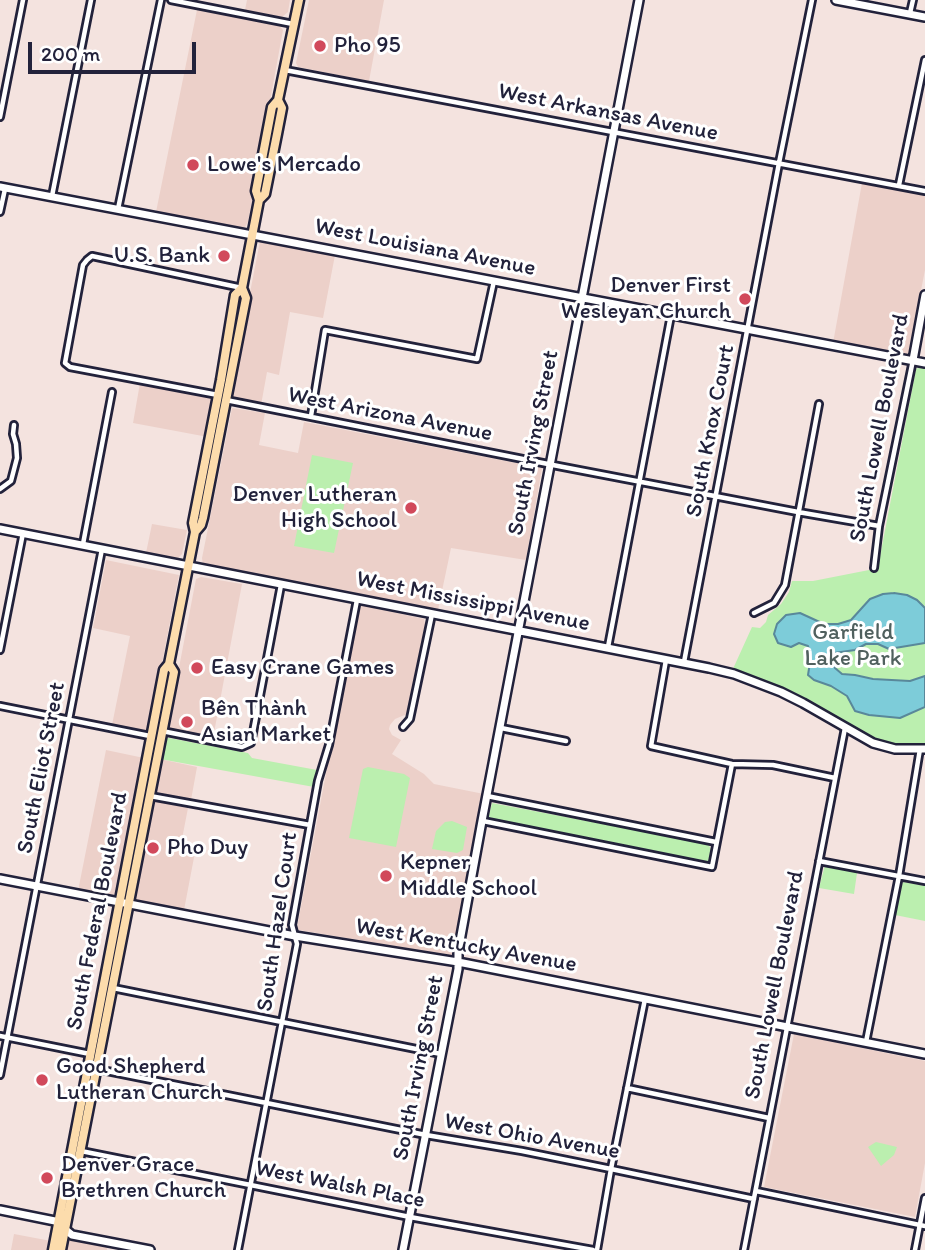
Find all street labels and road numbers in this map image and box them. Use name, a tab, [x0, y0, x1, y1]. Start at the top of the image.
street label: West Arkansas Avenue	[496, 78, 720, 148]
street label: West Louisiana Avenue	[312, 213, 538, 283]
street label: South Lowell Boulevard	[844, 311, 916, 545]
street label: South Knox Court	[681, 343, 741, 519]
street label: South Irving Street	[503, 348, 565, 538]
street label: West Arizona Avenue	[285, 382, 495, 448]
street label: West Mississippi Avenue	[354, 566, 592, 638]
street label: South Eliot Street	[12, 680, 72, 856]
street label: South Federal Boulevard	[61, 790, 135, 1032]
street label: South Hazel Court	[252, 831, 304, 1013]
street label: South Lowell Boulevard	[739, 868, 811, 1102]
street label: West Kentucky Avenue	[353, 913, 579, 979]
street label: South Irving Street	[388, 973, 450, 1163]
street label: West Ohio Avenue	[442, 1108, 622, 1166]
street label: West Walsh Place	[253, 1155, 427, 1215]

